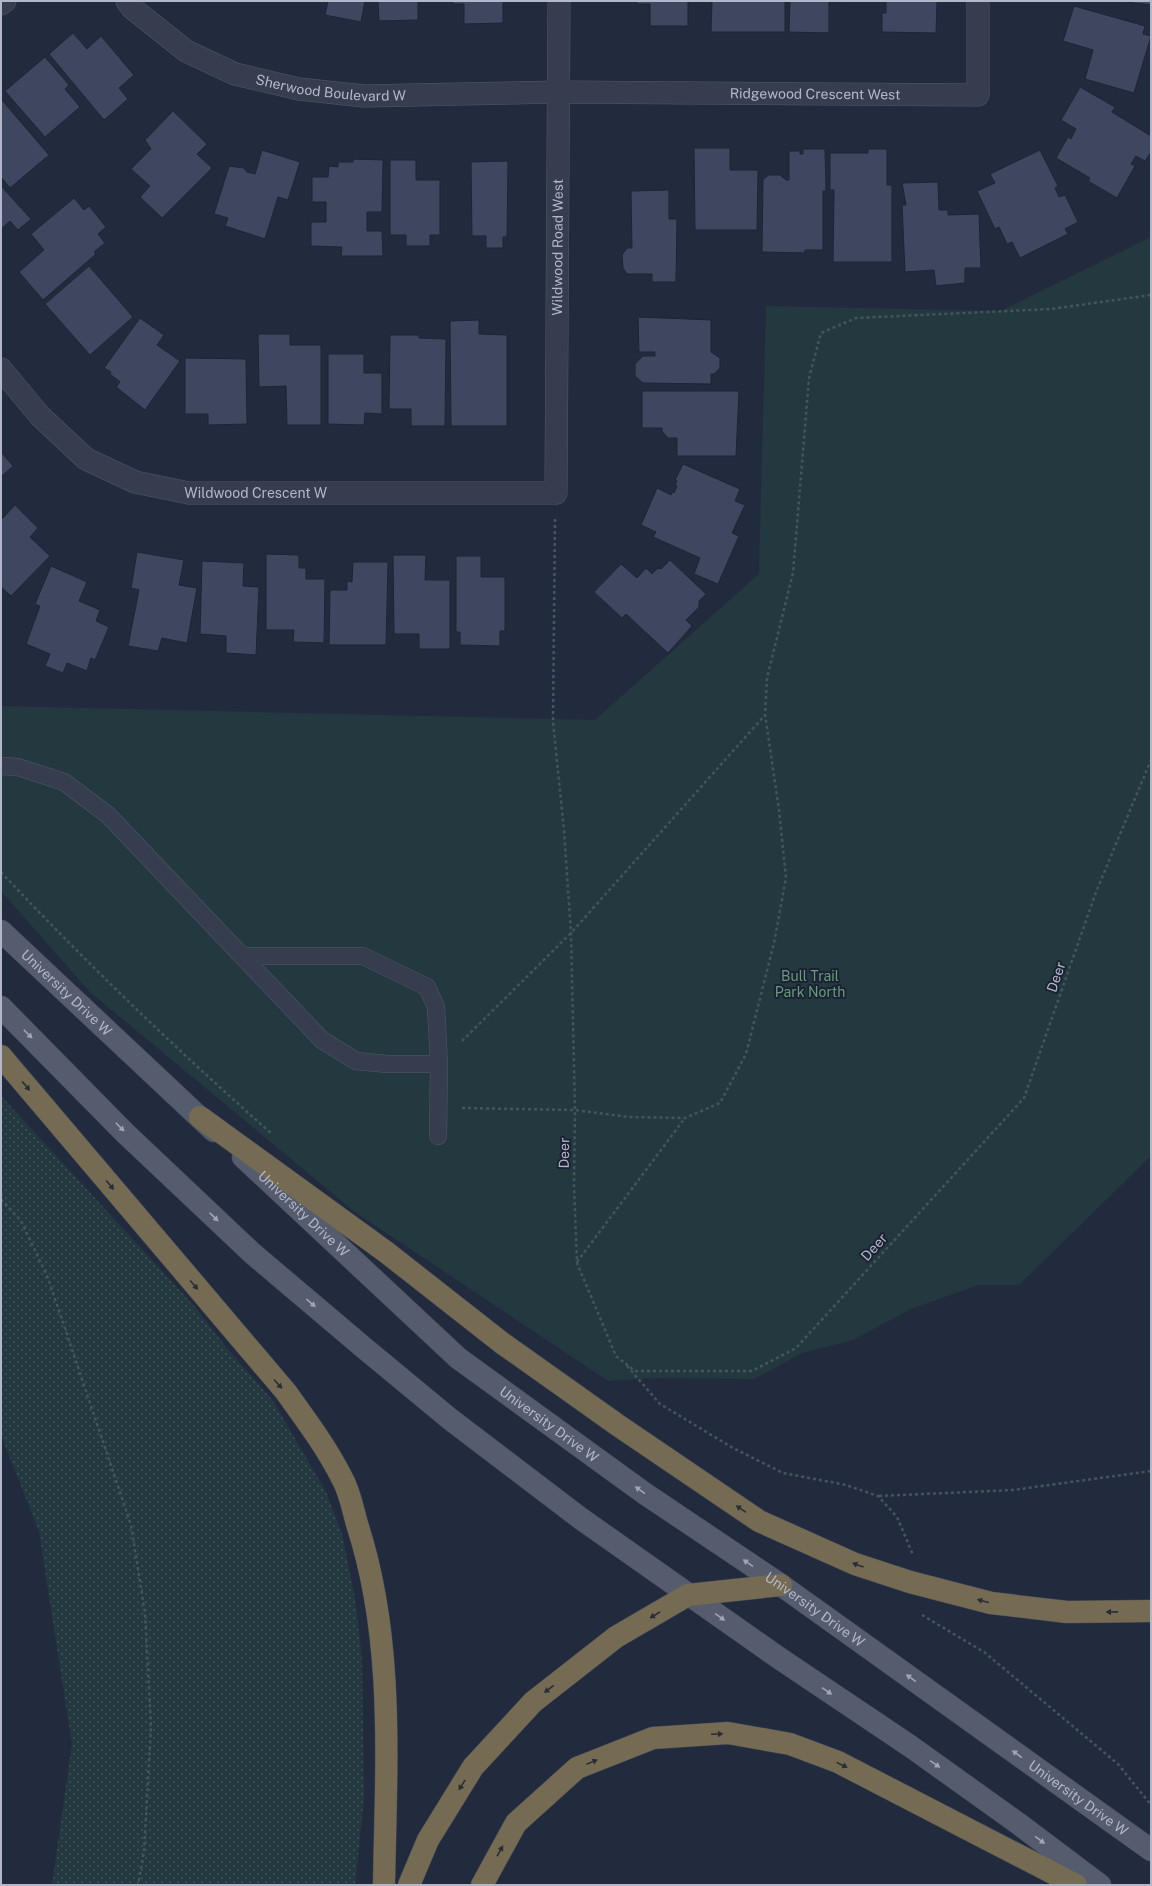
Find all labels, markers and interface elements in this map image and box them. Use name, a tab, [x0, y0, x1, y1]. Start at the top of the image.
street label: Sherwood Boulevard W	[254, 71, 407, 104]
street label: Ridgewood Crescent West	[730, 85, 901, 102]
street label: Wildwood Road West	[549, 179, 566, 316]
street label: Wildwood Crescent W	[184, 485, 328, 501]
street label: University Drive W	[18, 946, 116, 1039]
street label: Deer	[1043, 960, 1069, 994]
park label: Bull Trail Park North	[775, 968, 845, 1000]
one-way arrow	[23, 1029, 33, 1039]
one-way arrow	[22, 1081, 31, 1092]
one-way arrow	[115, 1122, 125, 1132]
street label: Deer	[556, 1137, 572, 1169]
street label: University Drive W	[255, 1167, 353, 1260]
one-way arrow	[106, 1180, 115, 1191]
one-way arrow	[209, 1212, 219, 1222]
street label: Deer	[858, 1230, 890, 1264]
one-way arrow	[189, 1279, 198, 1290]
one-way arrow	[306, 1299, 316, 1308]
one-way arrow	[274, 1378, 283, 1389]
street label: University Drive W	[497, 1383, 602, 1466]
one-way arrow	[635, 1486, 646, 1494]
one-way arrow	[735, 1505, 747, 1512]
one-way arrow	[743, 1559, 753, 1567]
one-way arrow	[852, 1562, 864, 1568]
street label: University Drive W	[762, 1569, 868, 1651]
one-way arrow	[977, 1598, 989, 1604]
one-way arrow	[1105, 1609, 1118, 1615]
one-way arrow	[649, 1611, 661, 1618]
one-way arrow	[715, 1613, 726, 1621]
one-way arrow	[906, 1674, 917, 1682]
one-way arrow	[543, 1685, 554, 1694]
one-way arrow	[822, 1687, 833, 1695]
one-way arrow	[711, 1731, 724, 1737]
one-way arrow	[1012, 1750, 1022, 1758]
street label: University Drive W	[1026, 1757, 1132, 1839]
one-way arrow	[586, 1759, 598, 1765]
one-way arrow	[930, 1760, 940, 1768]
one-way arrow	[836, 1761, 848, 1768]
one-way arrow	[458, 1779, 465, 1791]
one-way arrow	[1035, 1836, 1046, 1844]
one-way arrow	[497, 1845, 504, 1857]

